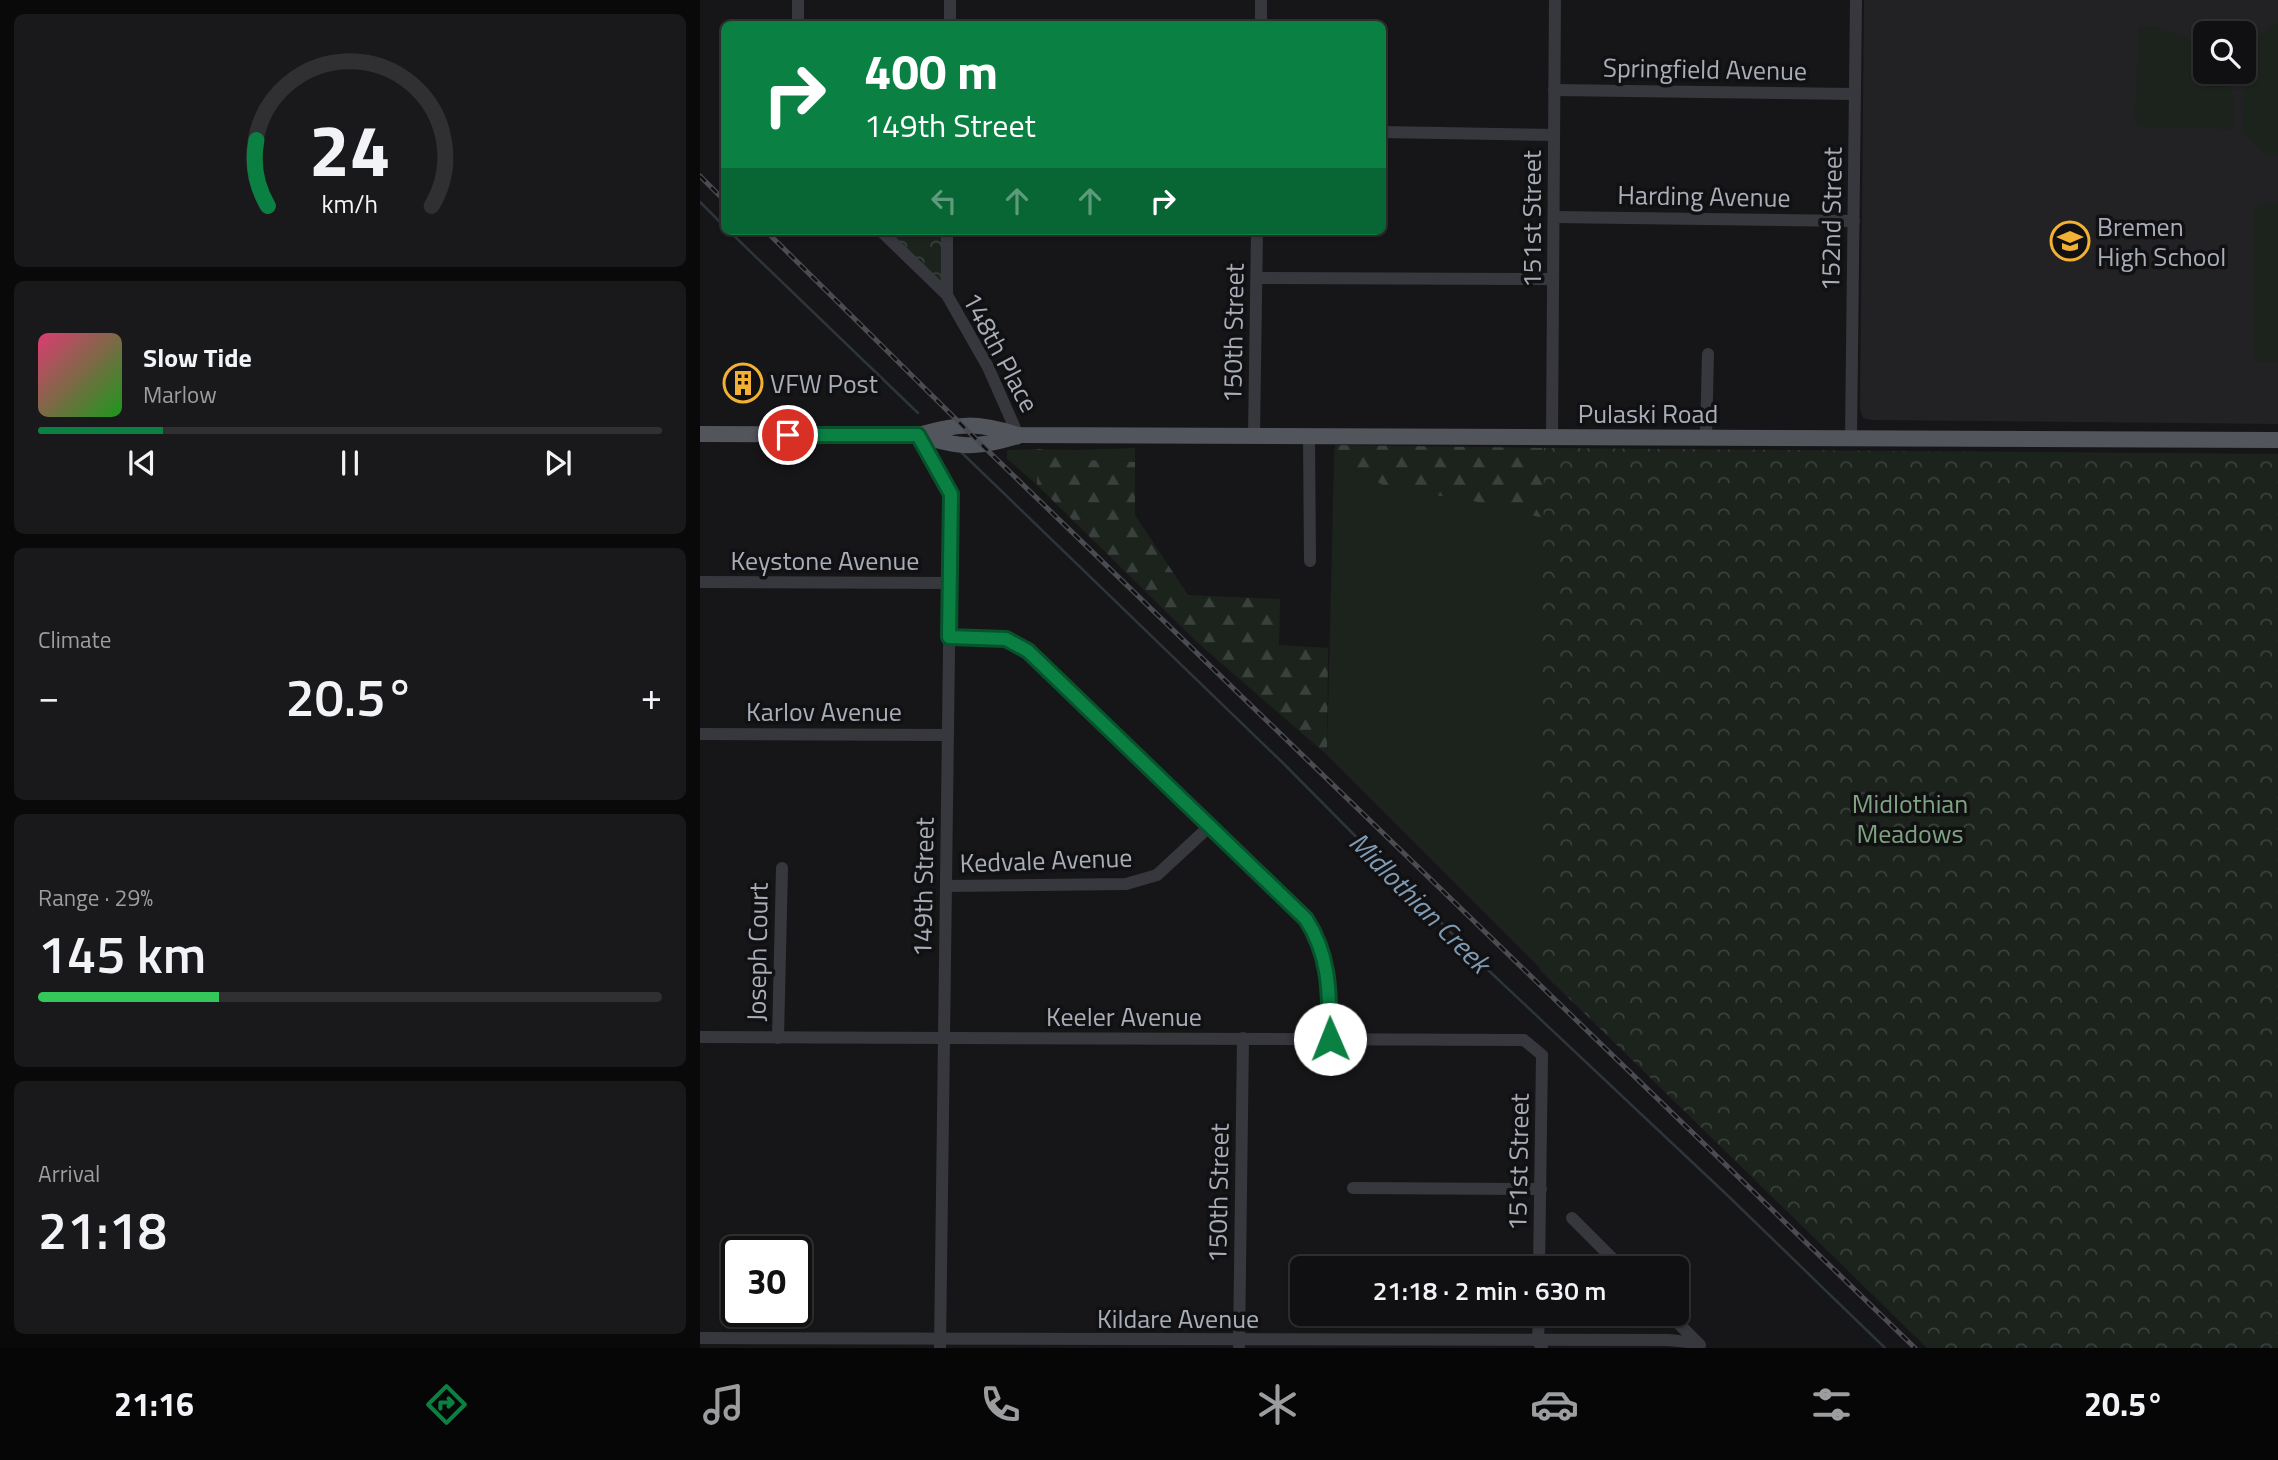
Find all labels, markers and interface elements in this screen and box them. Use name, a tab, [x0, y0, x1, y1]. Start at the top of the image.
map controls	[2193, 21, 2256, 84]
button: search	[2193, 21, 2256, 84]
text: 400 m	[864, 33, 998, 108]
street label: Springfield Avenue	[1603, 48, 1807, 90]
icon: right	[749, 49, 840, 140]
text: 24	[309, 95, 391, 205]
text: 149th Street	[864, 101, 1036, 149]
street label: 152nd Street	[1810, 147, 1852, 291]
street label: 151st Street	[1512, 150, 1551, 288]
street label: Harding Avenue	[1617, 175, 1791, 217]
icon: left	[925, 182, 963, 220]
icon: ahead	[998, 182, 1036, 220]
icon: ahead	[1071, 182, 1109, 220]
icon: right	[1144, 182, 1182, 220]
text: km/h	[322, 185, 378, 223]
place label: Bremen High School	[2097, 207, 2226, 276]
school or university icon: Bremen High School	[2049, 220, 2091, 262]
street label: 150th Street	[1212, 263, 1254, 403]
street label: 148th Place	[953, 285, 1049, 419]
text: Slow Tide	[143, 338, 252, 377]
building icon: VFW Post	[722, 362, 764, 404]
place label: VFW Post	[770, 364, 878, 403]
text: Marlow	[143, 377, 217, 412]
street label: Pulaski Road	[1578, 394, 1718, 433]
pin	[758, 405, 818, 465]
icon: arrive	[769, 416, 807, 454]
icon: previous	[123, 444, 161, 482]
icon: pause	[331, 444, 369, 482]
icon: next	[539, 444, 577, 482]
street label: Keystone Avenue	[731, 541, 919, 580]
text: Climate	[38, 622, 111, 657]
text: 20.5°	[286, 657, 414, 736]
text: −	[38, 667, 59, 725]
text: +	[641, 667, 662, 725]
street label: Karlov Avenue	[746, 692, 902, 731]
park label: Midlothian Meadows	[1852, 784, 1968, 853]
street label: 149th Street	[902, 817, 944, 957]
water label: Midlothian Creek	[1339, 821, 1503, 985]
street label: Kedvale Avenue	[959, 837, 1133, 883]
text: Range · 29%	[38, 880, 153, 915]
street label: Joseph Court	[736, 882, 778, 1022]
text: 145 km	[38, 914, 206, 993]
street label: Keeler Avenue	[1046, 997, 1202, 1036]
position arrow	[1293, 1002, 1367, 1076]
street label: 151st Street	[1497, 1093, 1539, 1231]
street label: 150th Street	[1197, 1123, 1239, 1263]
text: Arrival	[38, 1156, 100, 1191]
text: 21:18	[38, 1190, 167, 1269]
speed limit sign: 30	[721, 1236, 812, 1327]
text: 21:18 · 2 min · 630 m	[1373, 1271, 1606, 1310]
street label: Kildare Avenue	[1097, 1299, 1259, 1338]
text: 21:16	[114, 1380, 194, 1428]
icon: directions	[422, 1380, 471, 1429]
icon: music	[699, 1380, 748, 1429]
icon: phone	[976, 1380, 1025, 1429]
icon: climate	[1253, 1380, 1302, 1429]
icon: car	[1530, 1380, 1579, 1429]
icon: filters	[1807, 1380, 1856, 1429]
text: 20.5°	[2084, 1380, 2164, 1428]

